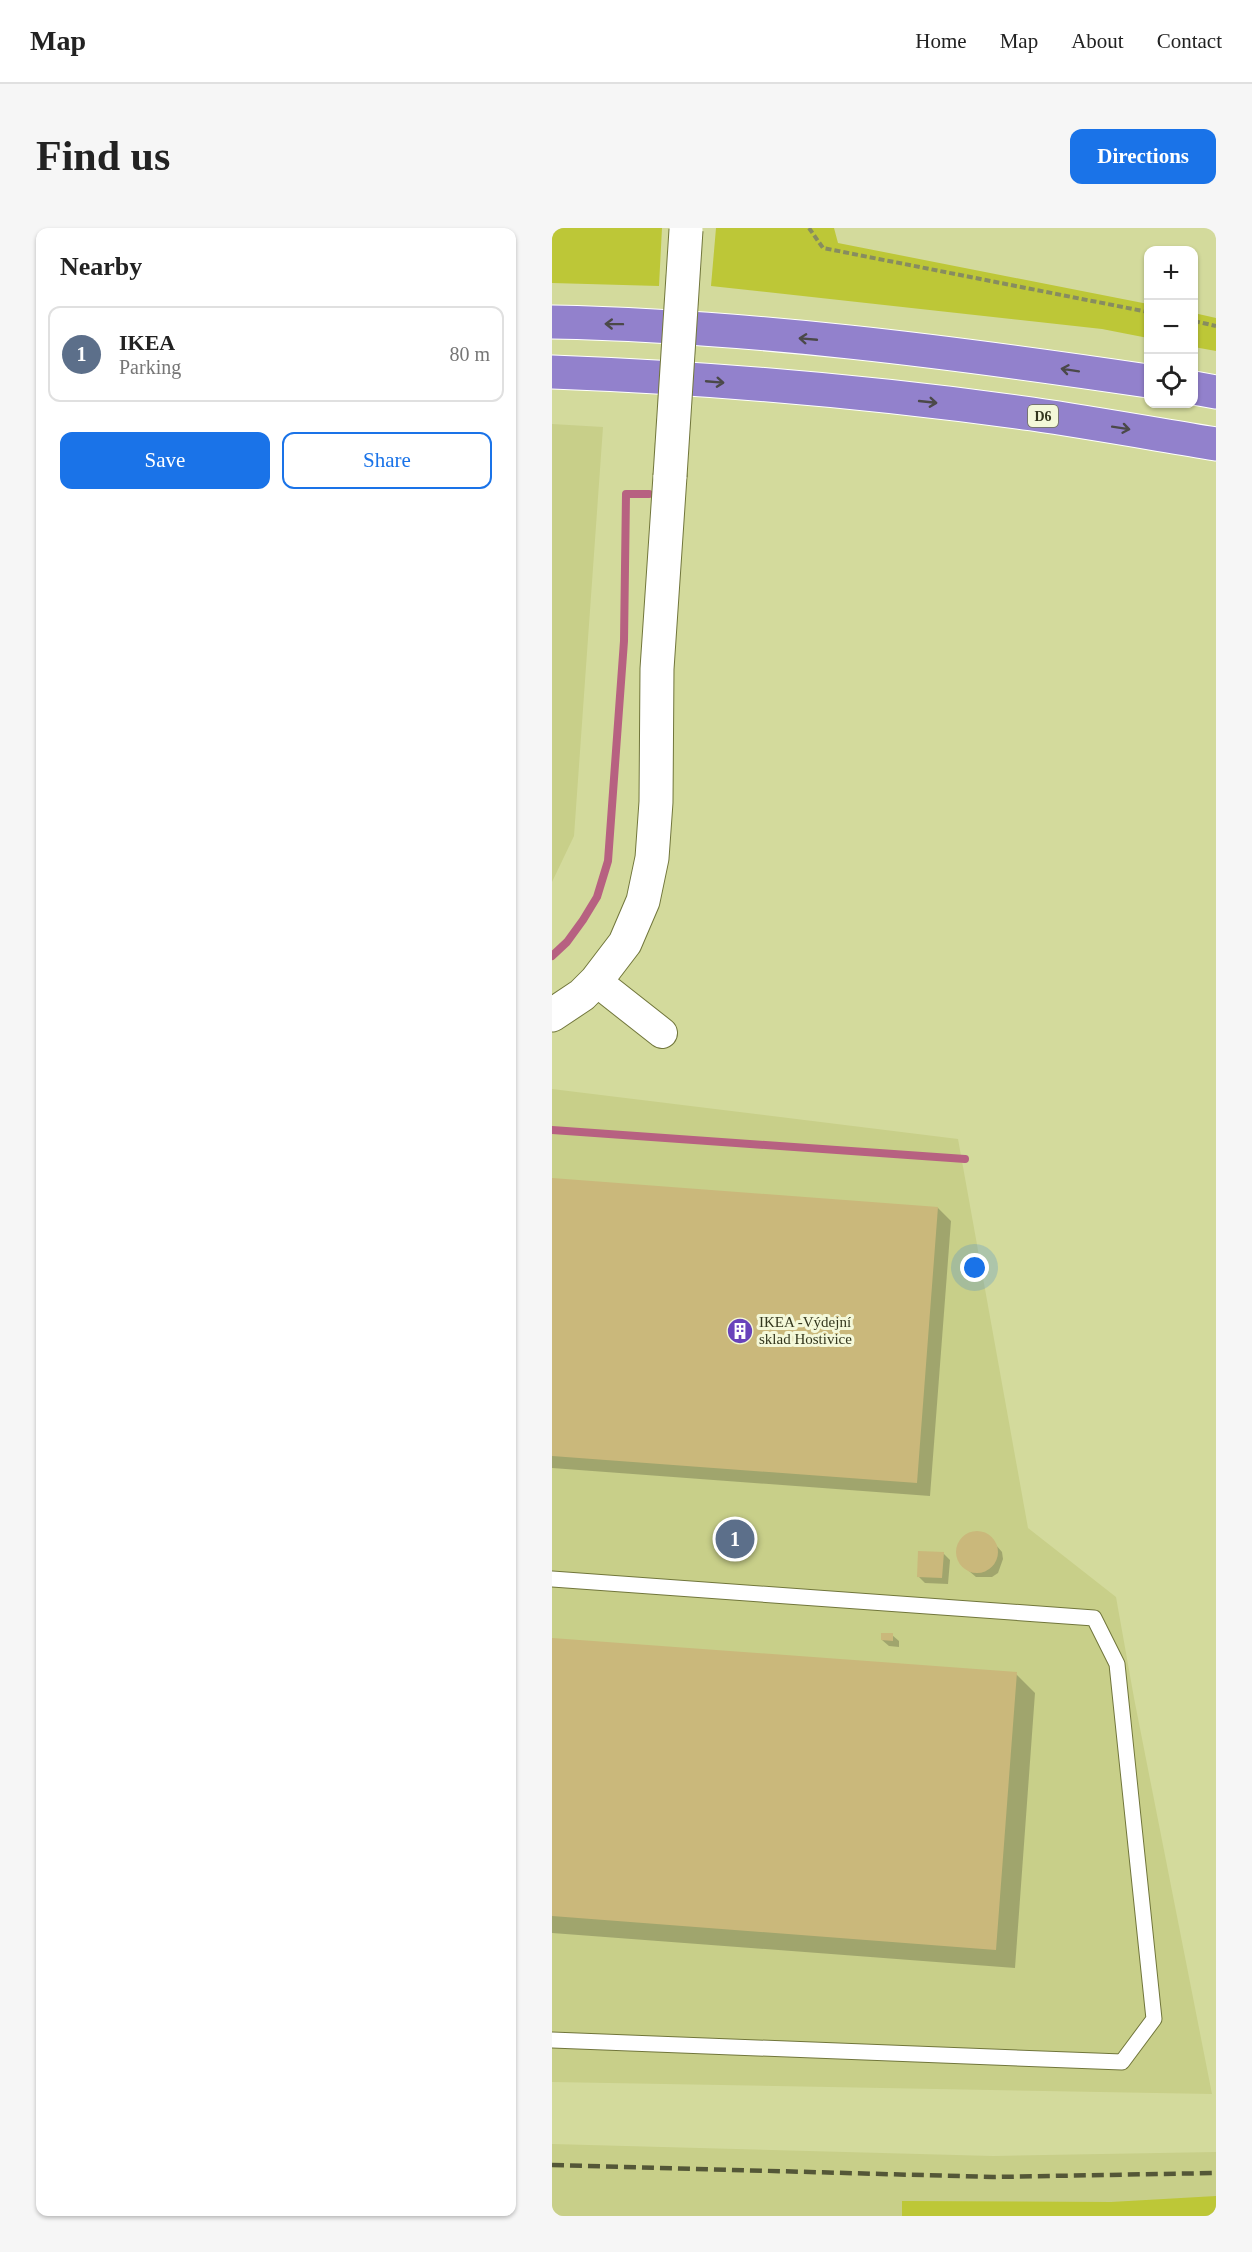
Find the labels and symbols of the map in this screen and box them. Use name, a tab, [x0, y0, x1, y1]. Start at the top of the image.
one-way arrow	[604, 318, 624, 329]
one-way arrow	[799, 333, 819, 344]
one-way arrow	[1061, 364, 1080, 375]
one-way arrow	[705, 377, 725, 388]
one-way arrow	[917, 397, 937, 408]
road number: D6	[1028, 405, 1058, 427]
one-way arrow	[1111, 423, 1130, 434]
your location	[960, 1253, 989, 1282]
place label: IKEA -Výdejní sklad Hostivice	[759, 1314, 852, 1347]
building icon: IKEA -Výdejní sklad Hostivice	[725, 1316, 755, 1346]
pin: 1	[716, 1516, 754, 1562]

